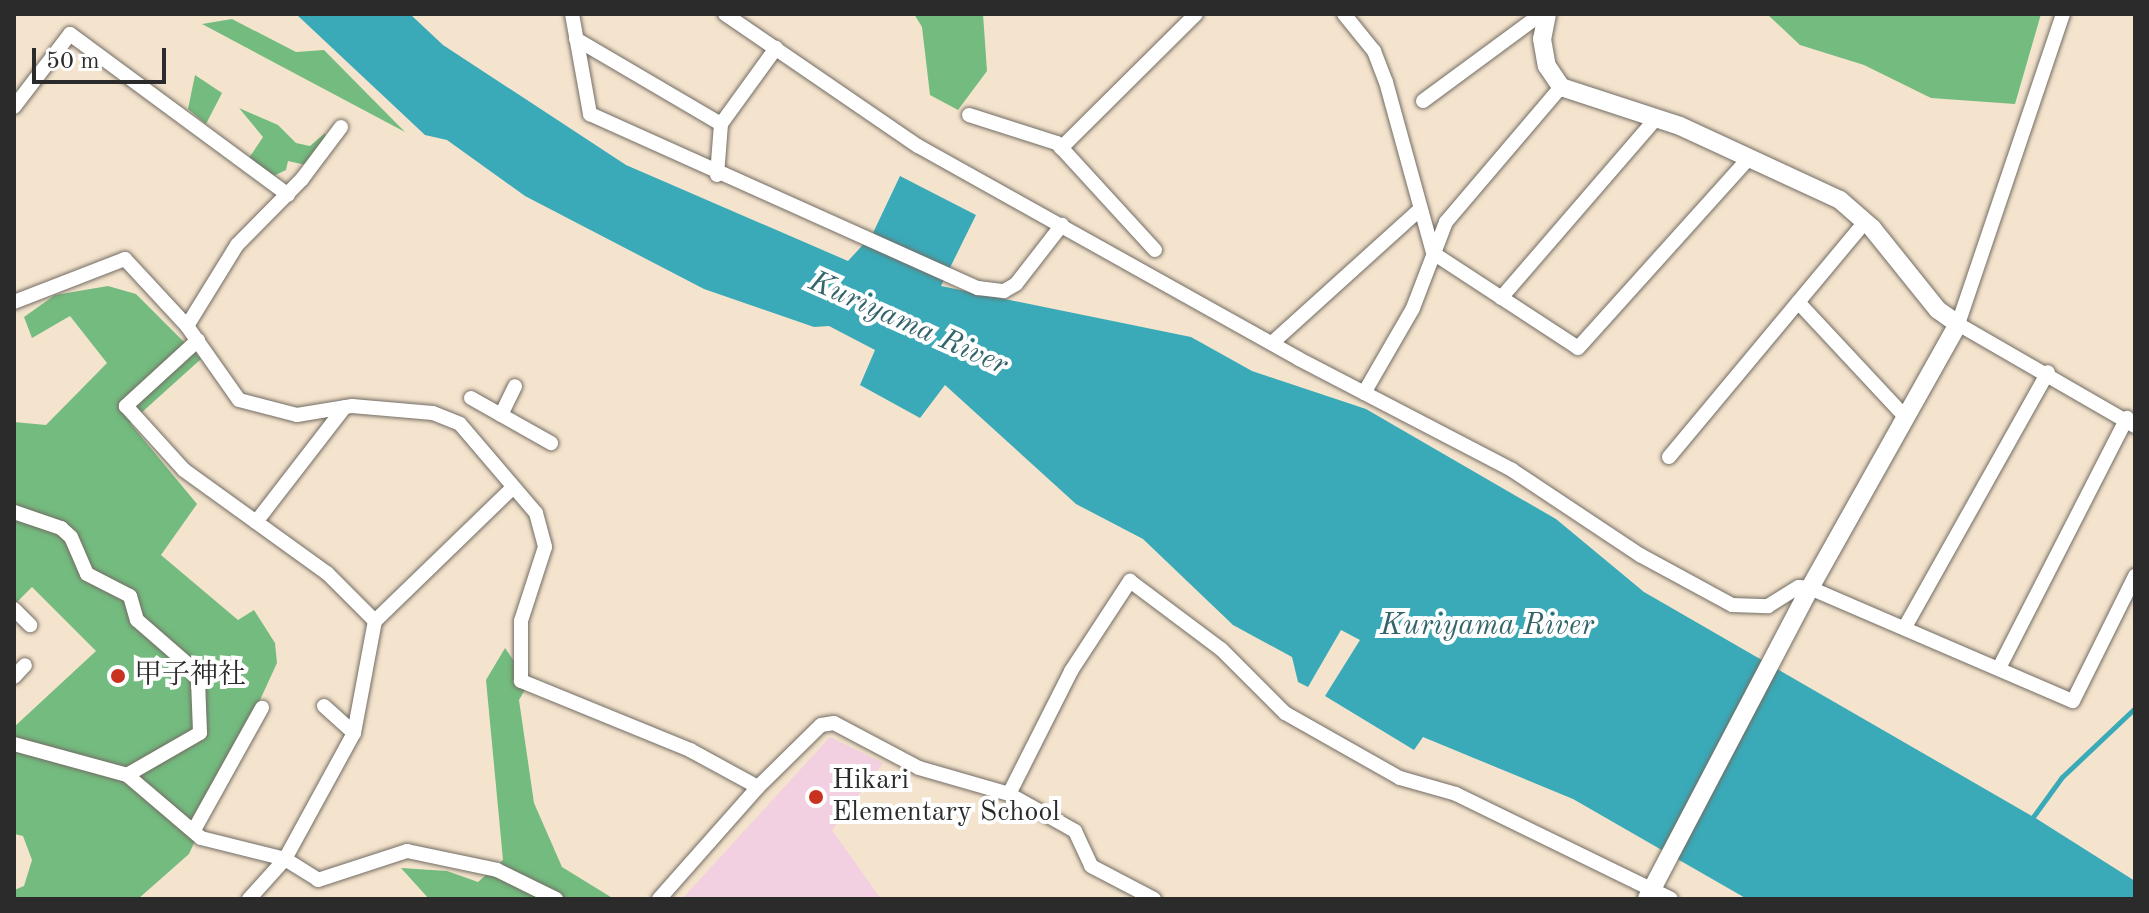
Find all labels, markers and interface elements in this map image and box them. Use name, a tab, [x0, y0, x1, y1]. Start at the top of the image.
scale bar	[36, 32, 170, 82]
text: 50 m	[46, 50, 100, 74]
water label: Kuriyama River	[803, 264, 1013, 384]
water label: Kuriyama River	[1380, 608, 1594, 644]
place label: 甲子神社	[134, 659, 246, 693]
marker: 甲子神社	[109, 667, 127, 685]
place label: Hikari Elementary School	[832, 764, 1060, 830]
marker: Hikari Elementary School	[807, 788, 825, 806]

